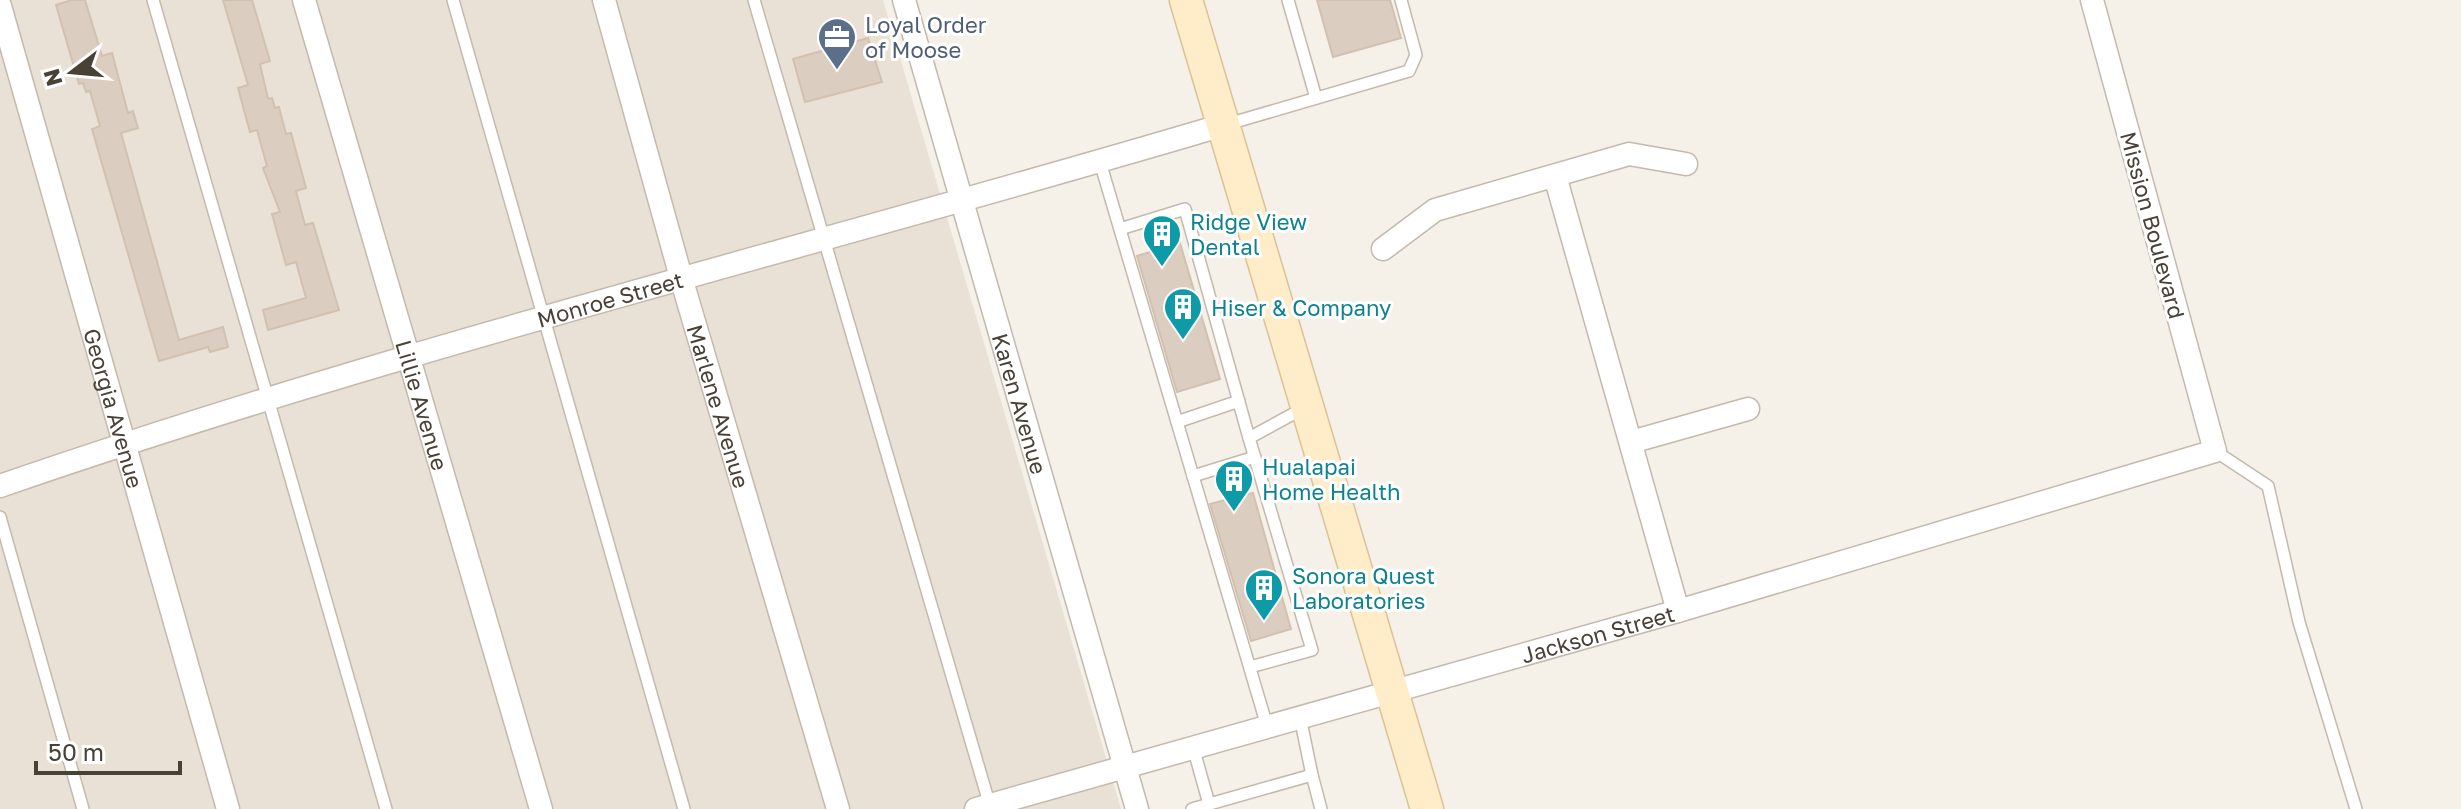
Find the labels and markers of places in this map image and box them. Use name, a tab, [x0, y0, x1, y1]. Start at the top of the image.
place label: Loyal Order of Moose	[865, 11, 987, 63]
office icon: Loyal Order of Moose	[816, 16, 858, 71]
place label: Ridge View Dental	[1190, 208, 1307, 260]
building icon: Ridge View Dental	[1141, 213, 1183, 268]
building icon: Hiser & Company	[1162, 286, 1204, 341]
place label: Hiser & Company	[1211, 294, 1391, 321]
place label: Hualapai Home Health	[1262, 453, 1401, 505]
building icon: Hualapai Home Health	[1213, 458, 1255, 513]
place label: Sonora Quest Laboratories	[1292, 562, 1435, 614]
building icon: Sonora Quest Laboratories	[1243, 567, 1285, 622]

